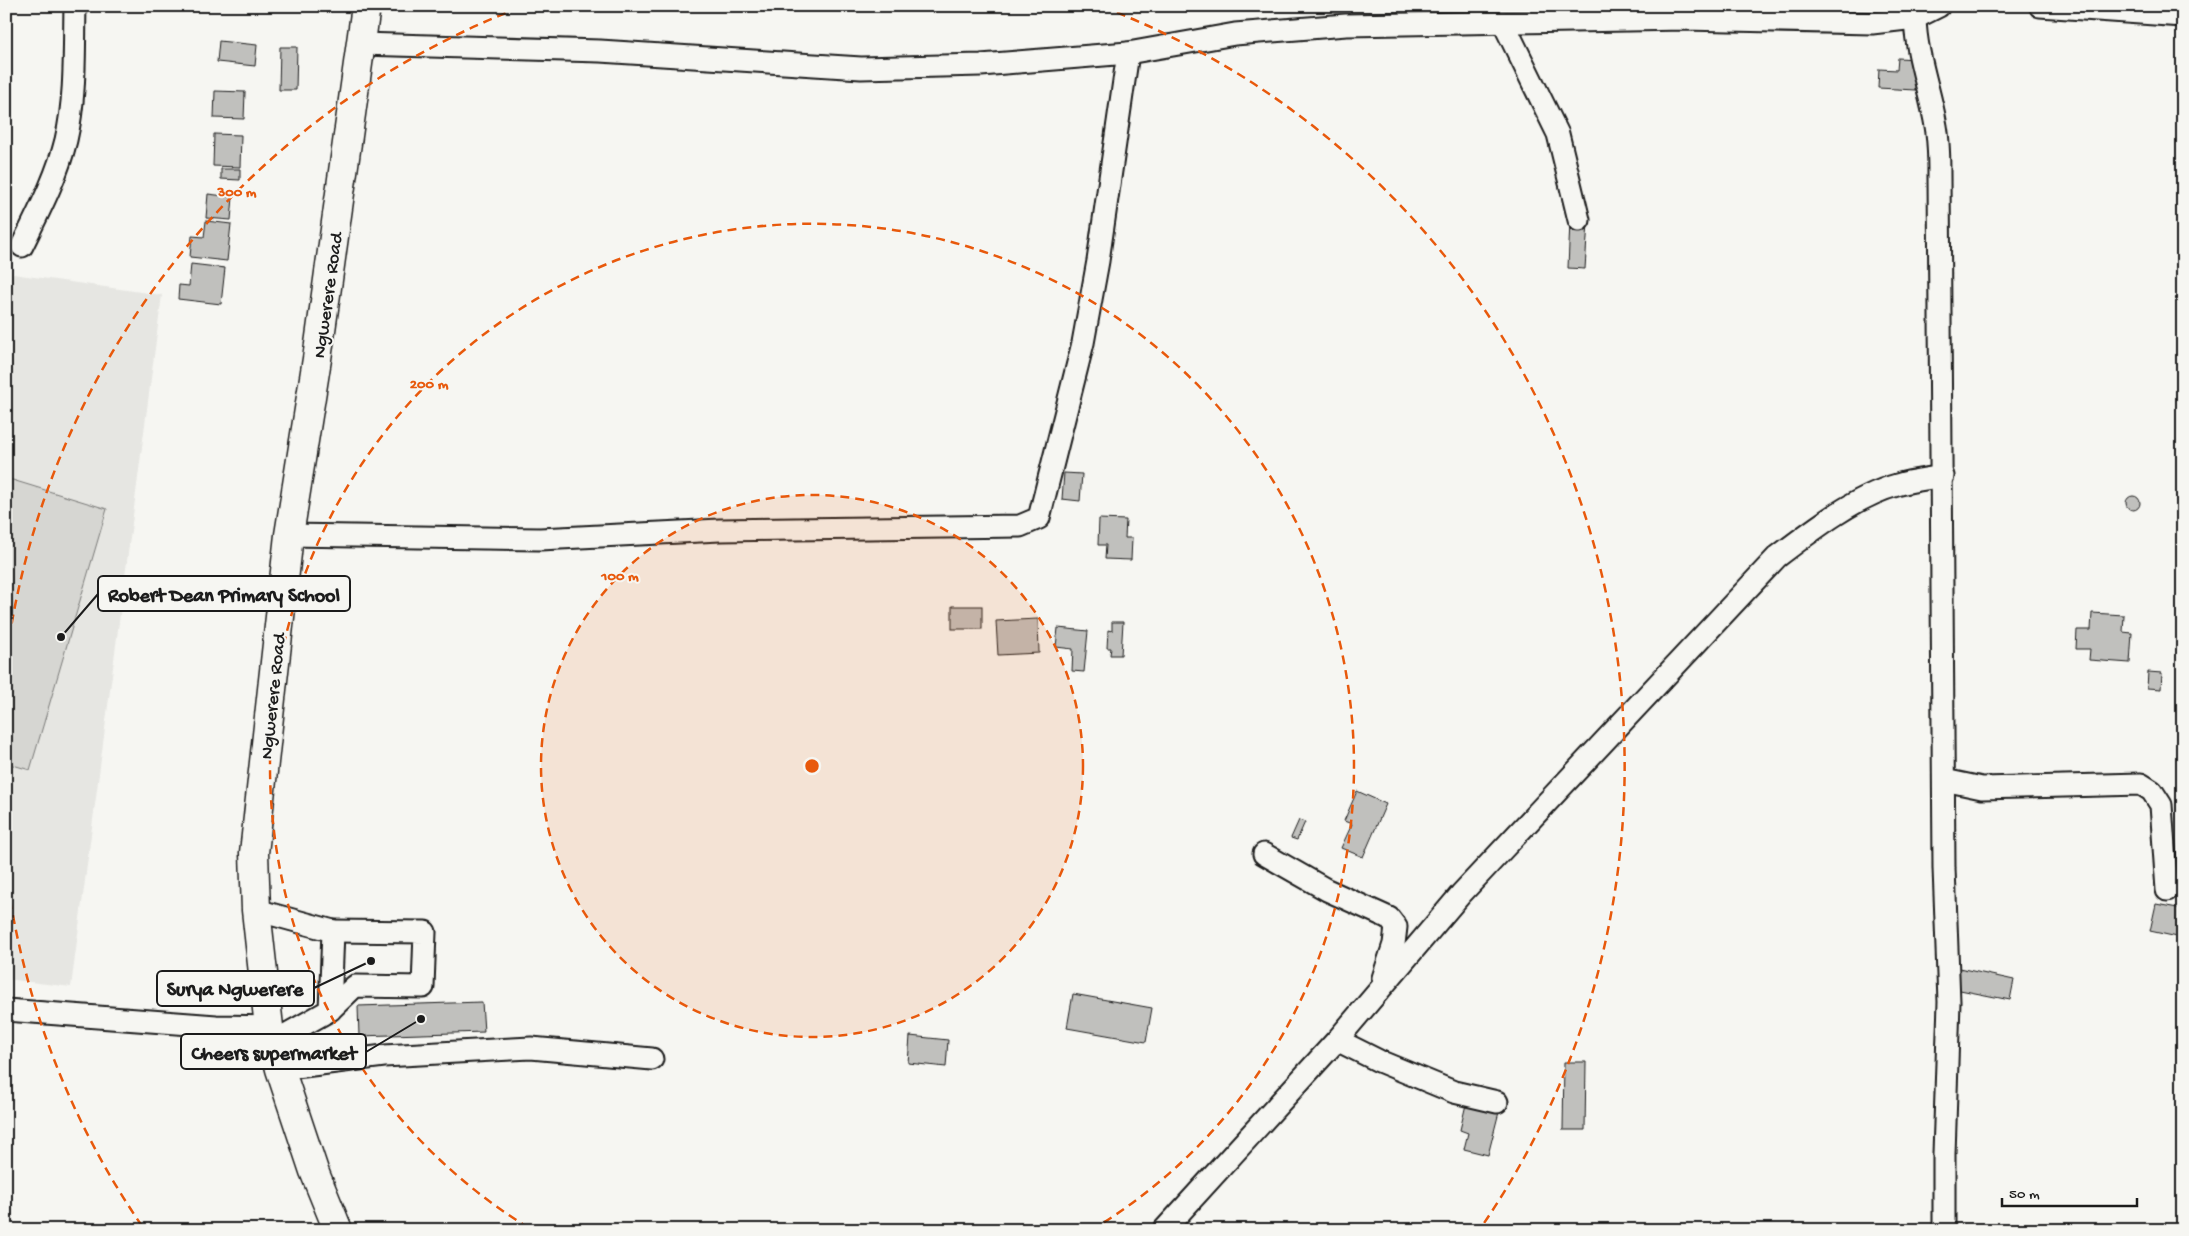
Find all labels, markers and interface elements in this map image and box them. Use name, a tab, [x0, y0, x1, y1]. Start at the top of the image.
text: 300 m	[216, 184, 257, 202]
street label: Ngwerere Road	[309, 229, 350, 360]
text: 200 m	[410, 376, 449, 394]
text: 100 m	[600, 568, 639, 586]
callout: Robert Dean Primary School	[98, 576, 350, 611]
text: Robert Dean Primary School	[107, 586, 340, 609]
street label: Ngwerere Road	[256, 630, 293, 761]
centre of rings	[803, 757, 821, 775]
callout: Surya Ngwerere	[157, 971, 314, 1006]
text: Surya Ngwerere	[167, 980, 304, 1003]
callout: Cheers supermarket	[181, 1034, 366, 1069]
text: Cheers supermarket	[190, 1044, 358, 1067]
scale bar	[2002, 1176, 2136, 1208]
text: 50 m	[2009, 1186, 2040, 1204]

